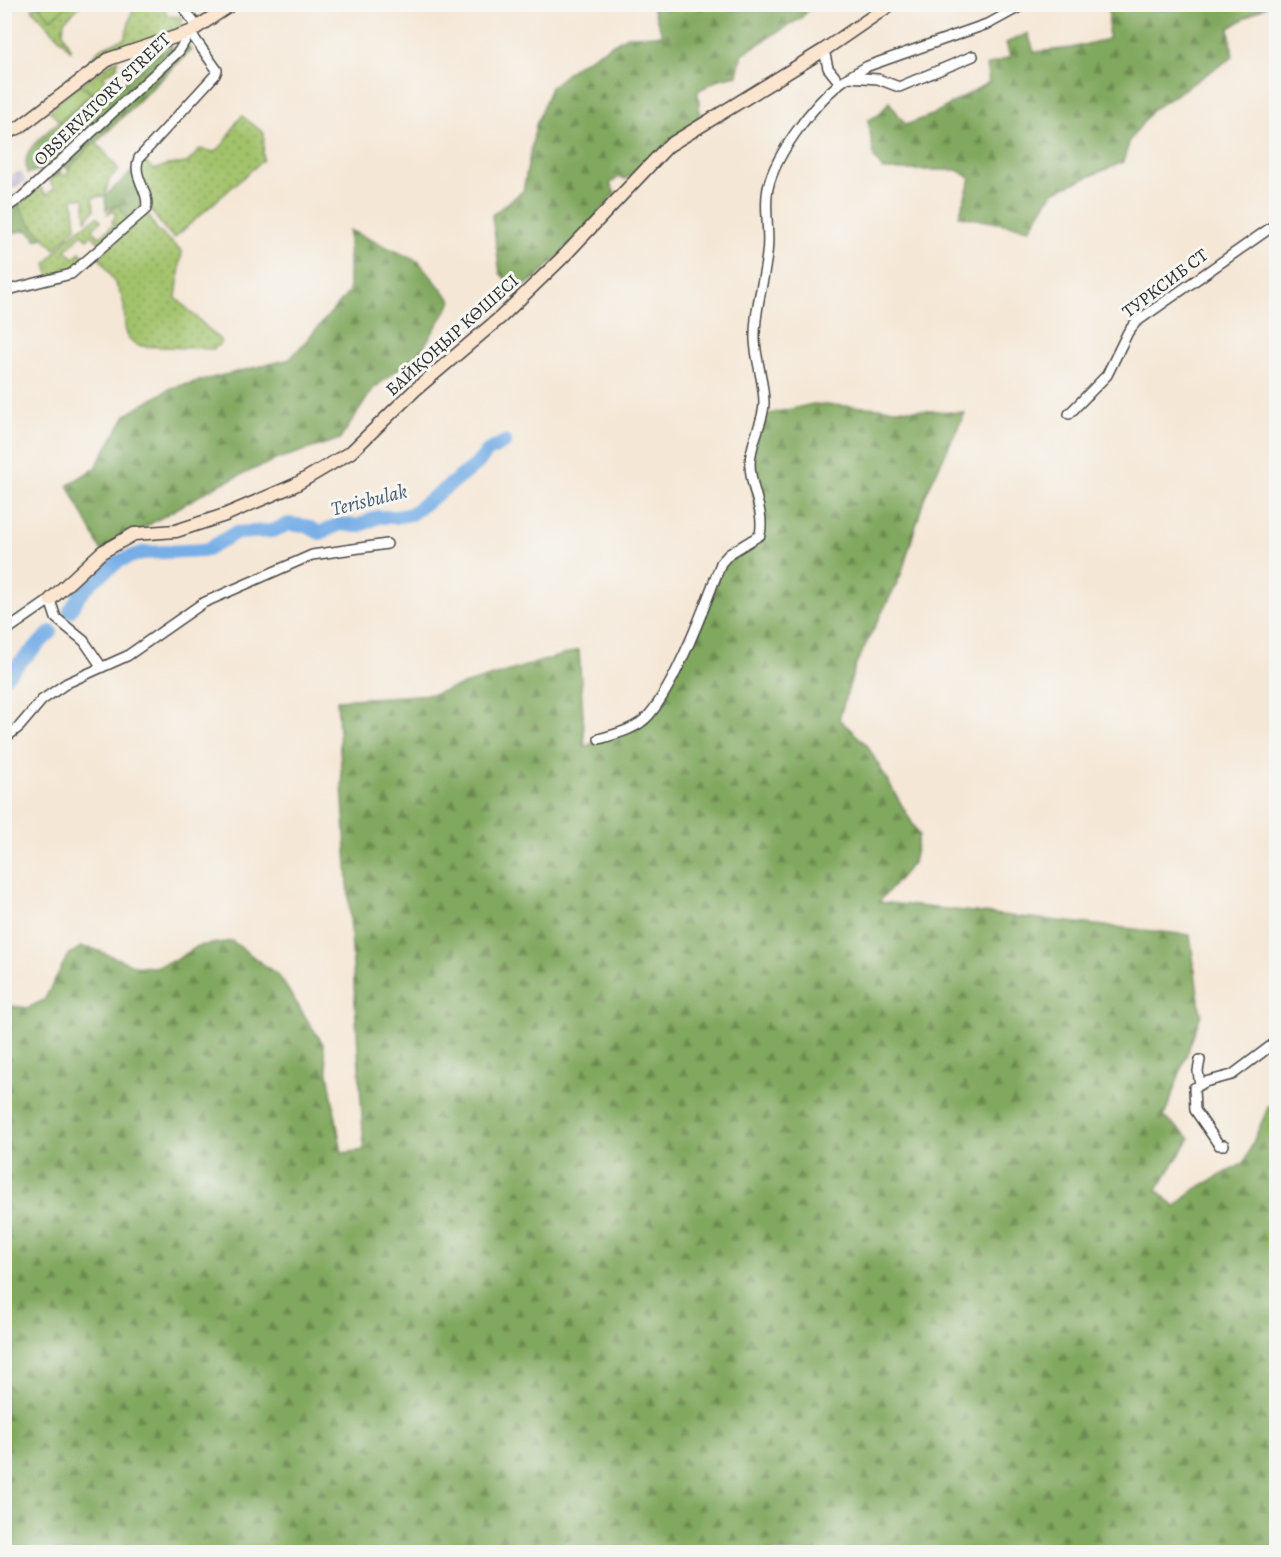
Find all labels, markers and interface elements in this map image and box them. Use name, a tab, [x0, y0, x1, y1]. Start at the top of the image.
street label: OBSERVATORY STREET	[28, 27, 176, 171]
street label: ТУРКСИБ СТ	[1117, 243, 1213, 323]
street label: БАЙҚОҢЫР КӨШЕСІ	[380, 269, 524, 401]
water label: Terisbulak	[328, 478, 410, 522]

